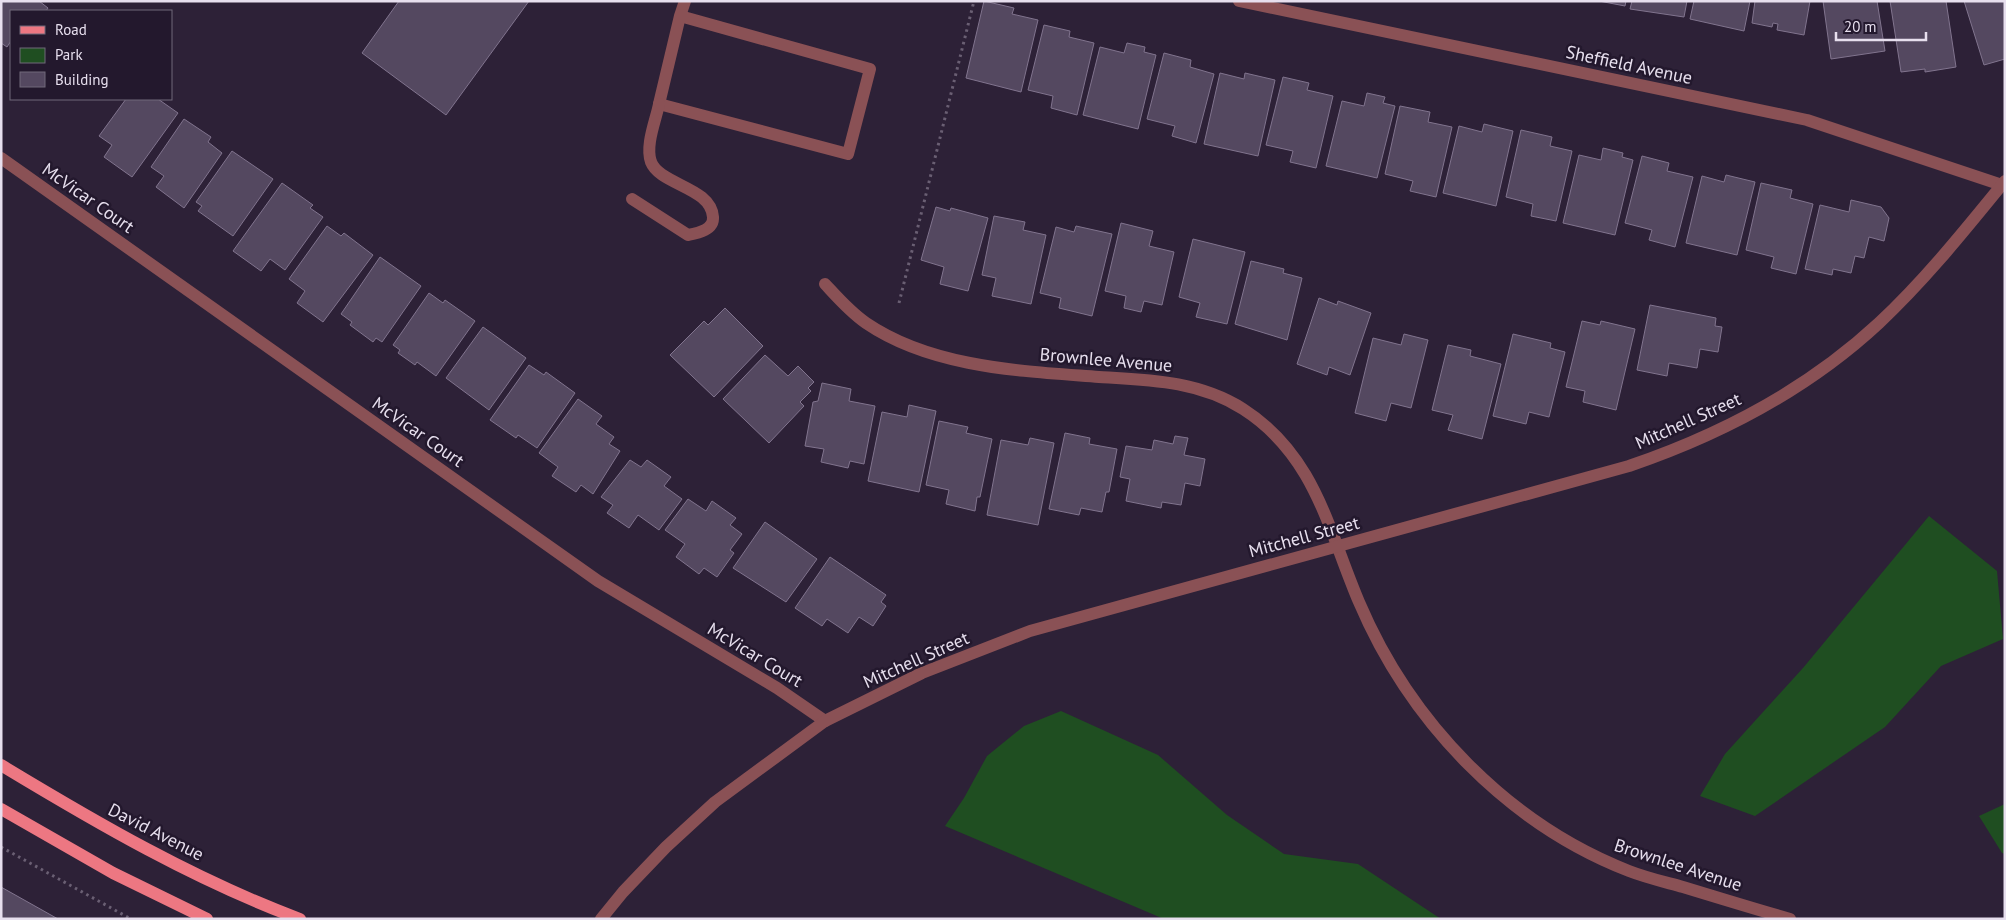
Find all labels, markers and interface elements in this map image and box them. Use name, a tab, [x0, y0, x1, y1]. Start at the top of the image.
legend	[10, 10, 172, 100]
scale bar	[1836, 10, 1926, 42]
text: 20 m	[1844, 17, 1877, 36]
text: Road	[55, 20, 87, 39]
street label: Sheffield Avenue	[1564, 40, 1694, 89]
text: Park	[55, 45, 83, 64]
text: Building	[55, 70, 109, 89]
street label: McVicar Court	[38, 157, 139, 238]
street label: Brownlee Avenue	[1039, 342, 1173, 377]
street label: Mitchell Street	[1631, 387, 1744, 454]
street label: McVicar Court	[368, 391, 469, 472]
street label: Mitchell Street	[1246, 511, 1362, 562]
street label: McVicar Court	[703, 617, 807, 692]
street label: Mitchell Street	[859, 626, 972, 693]
street label: David Avenue	[105, 798, 208, 865]
street label: Brownlee Avenue	[1611, 833, 1745, 896]

